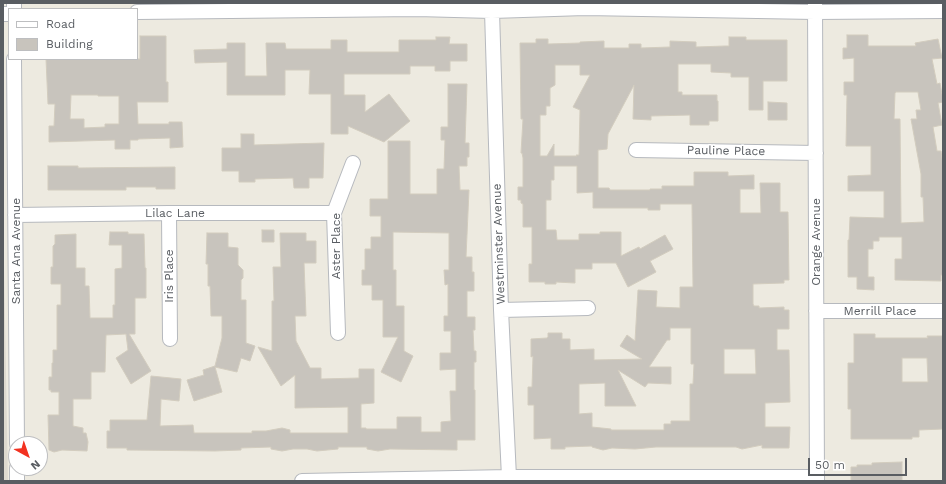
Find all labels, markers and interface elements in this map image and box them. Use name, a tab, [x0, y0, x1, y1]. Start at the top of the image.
legend	[8, 8, 138, 60]
text: Road	[46, 17, 75, 31]
text: Building	[46, 37, 93, 51]
street label: Pauline Place	[687, 143, 765, 159]
street label: Westminster Avenue	[490, 183, 508, 305]
street label: Santa Ana Avenue	[9, 198, 23, 304]
street label: Orange Avenue	[809, 198, 823, 286]
street label: Lilac Lane	[145, 206, 205, 220]
street label: Aster Place	[329, 213, 343, 279]
street label: Iris Place	[162, 249, 176, 303]
street label: Merrill Place	[844, 304, 916, 318]
north arrow	[8, 436, 48, 476]
scale bar	[810, 450, 909, 476]
text: N	[28, 457, 43, 472]
text: 50 m	[815, 458, 845, 472]

